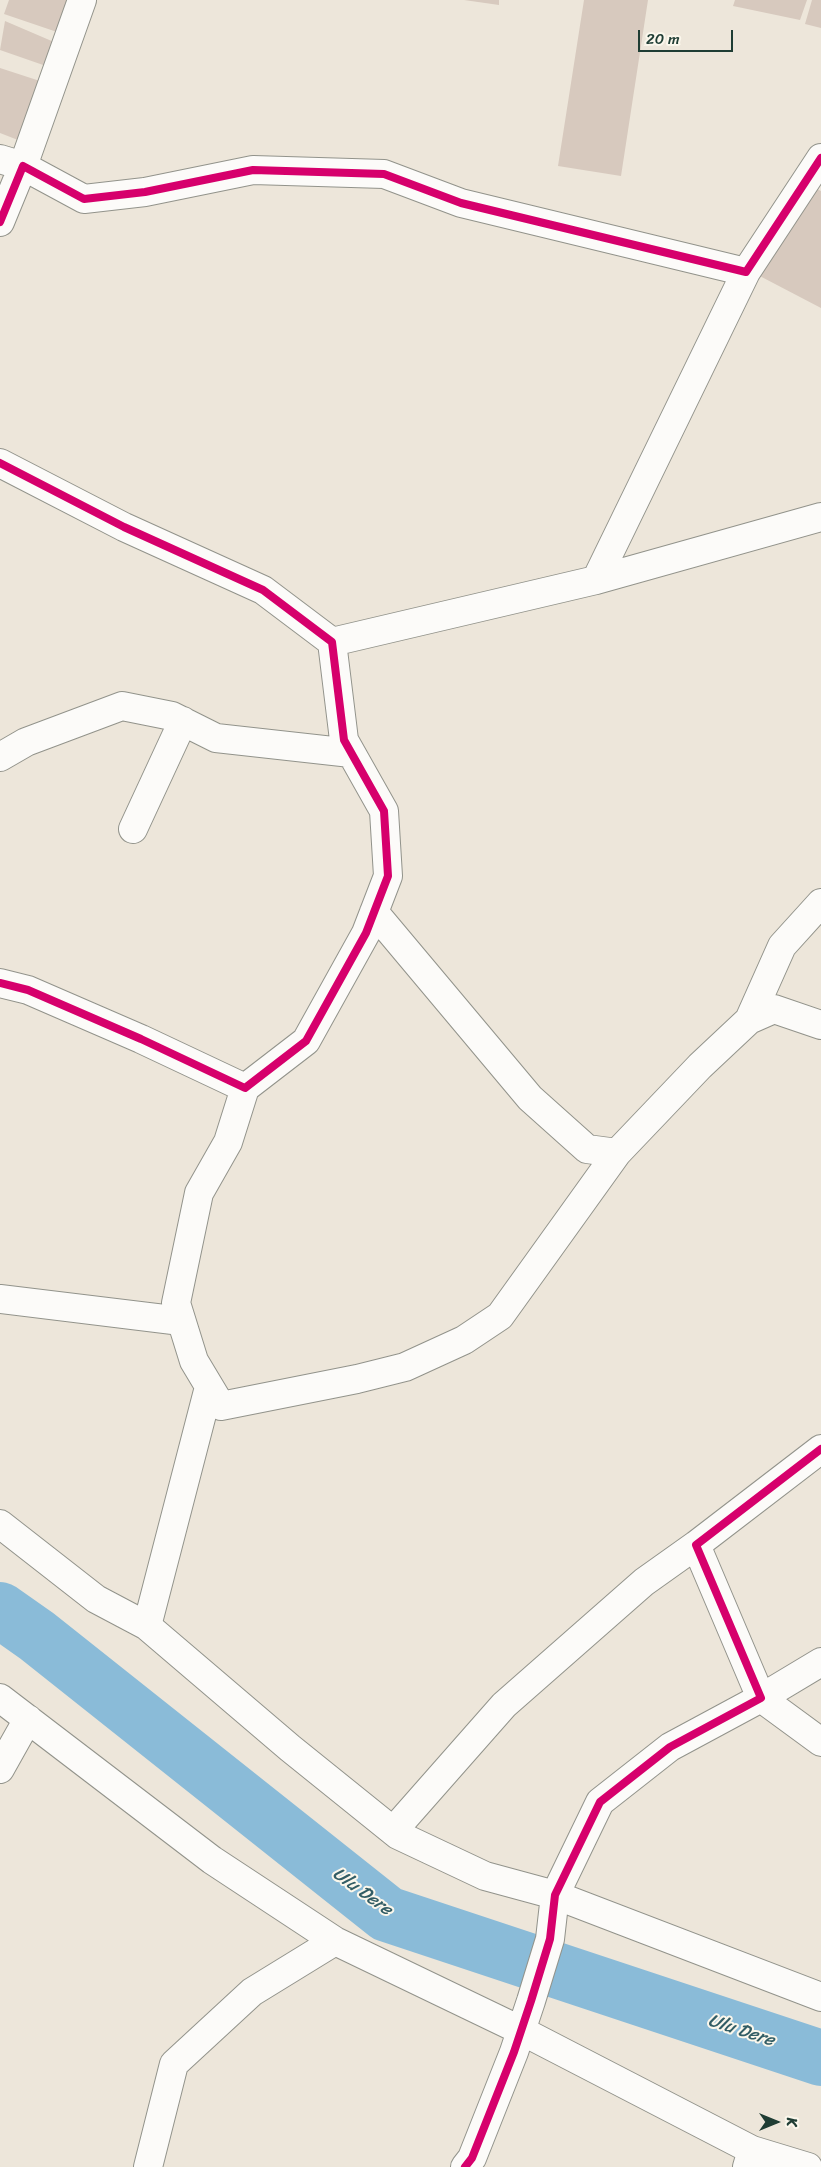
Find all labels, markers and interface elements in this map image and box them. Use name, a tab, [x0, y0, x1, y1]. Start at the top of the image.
scale bar	[641, 20, 736, 52]
text: 20 m	[646, 26, 680, 52]
water label: Ulu Dere	[328, 1863, 396, 1921]
water label: Ulu Dere	[705, 2010, 777, 2052]
north arrow	[751, 2097, 801, 2147]
text: K	[779, 2118, 804, 2126]

